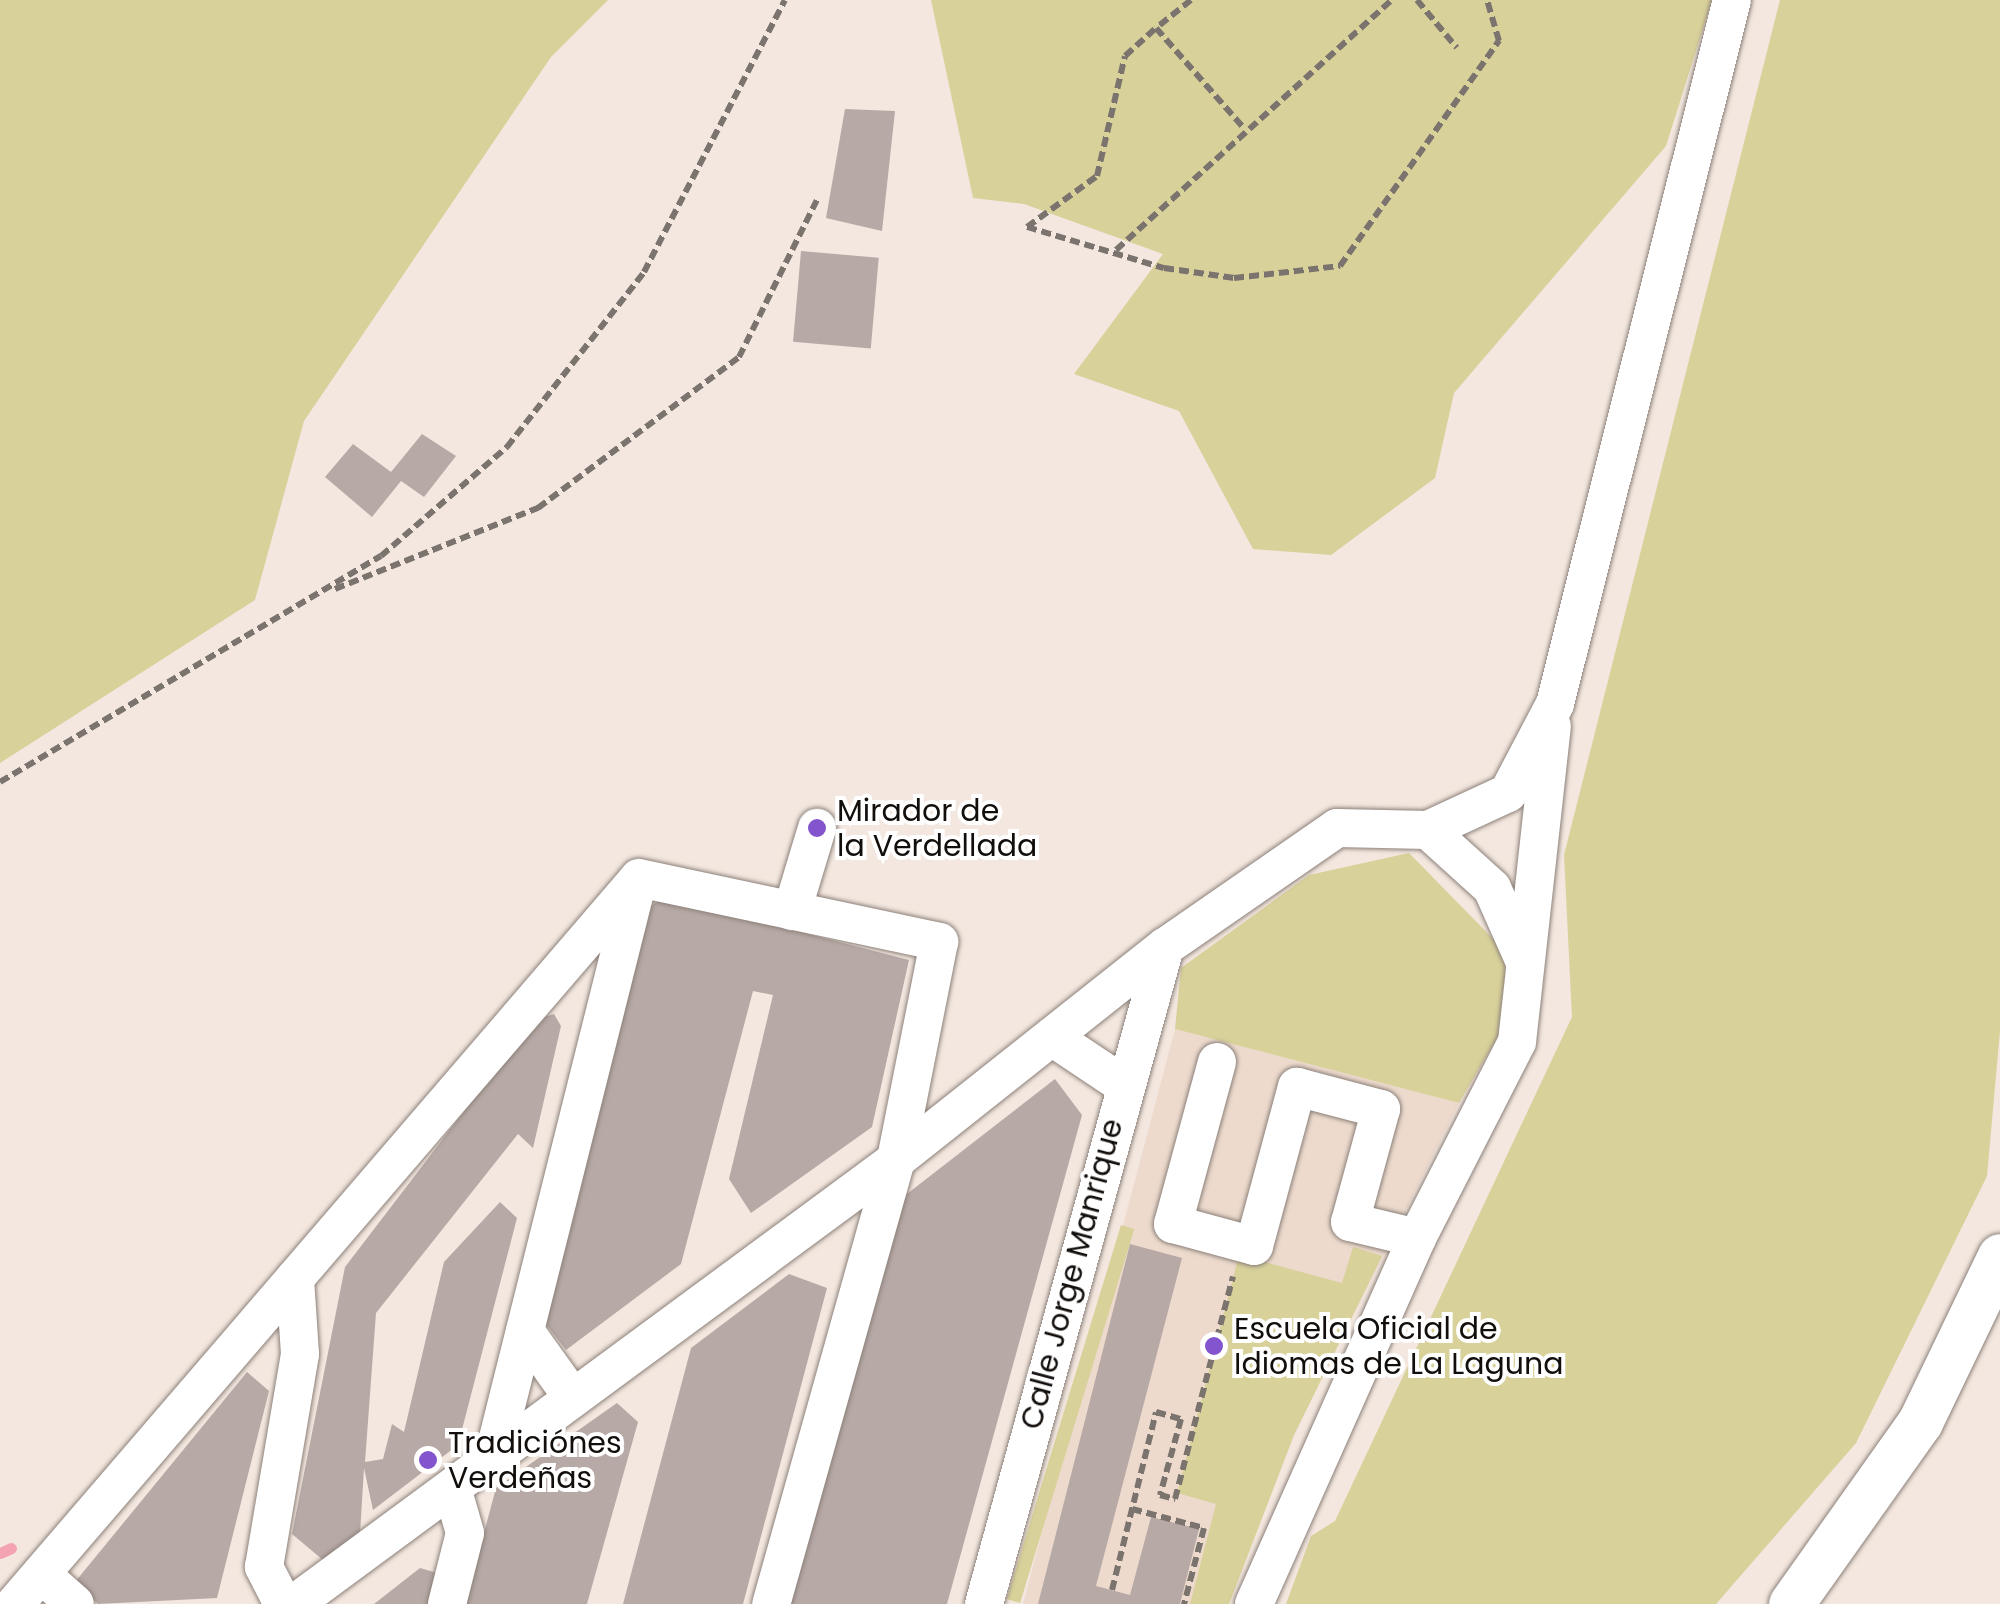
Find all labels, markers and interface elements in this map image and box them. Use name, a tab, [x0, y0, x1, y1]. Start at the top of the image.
place label: Mirador de la Verdellada	[837, 793, 1037, 864]
marker: Mirador de la Verdellada	[806, 817, 828, 839]
street label: Calle Jorge Manrique	[1013, 1115, 1131, 1433]
place label: Escuela Oficial de Idiomas de La Laguna	[1234, 1311, 1563, 1382]
marker: Escuela Oficial de Idiomas de La Laguna	[1203, 1335, 1225, 1357]
place label: Tradiciónes Verdeñas	[448, 1425, 622, 1496]
marker: Tradiciónes Verdeñas	[417, 1449, 439, 1471]

